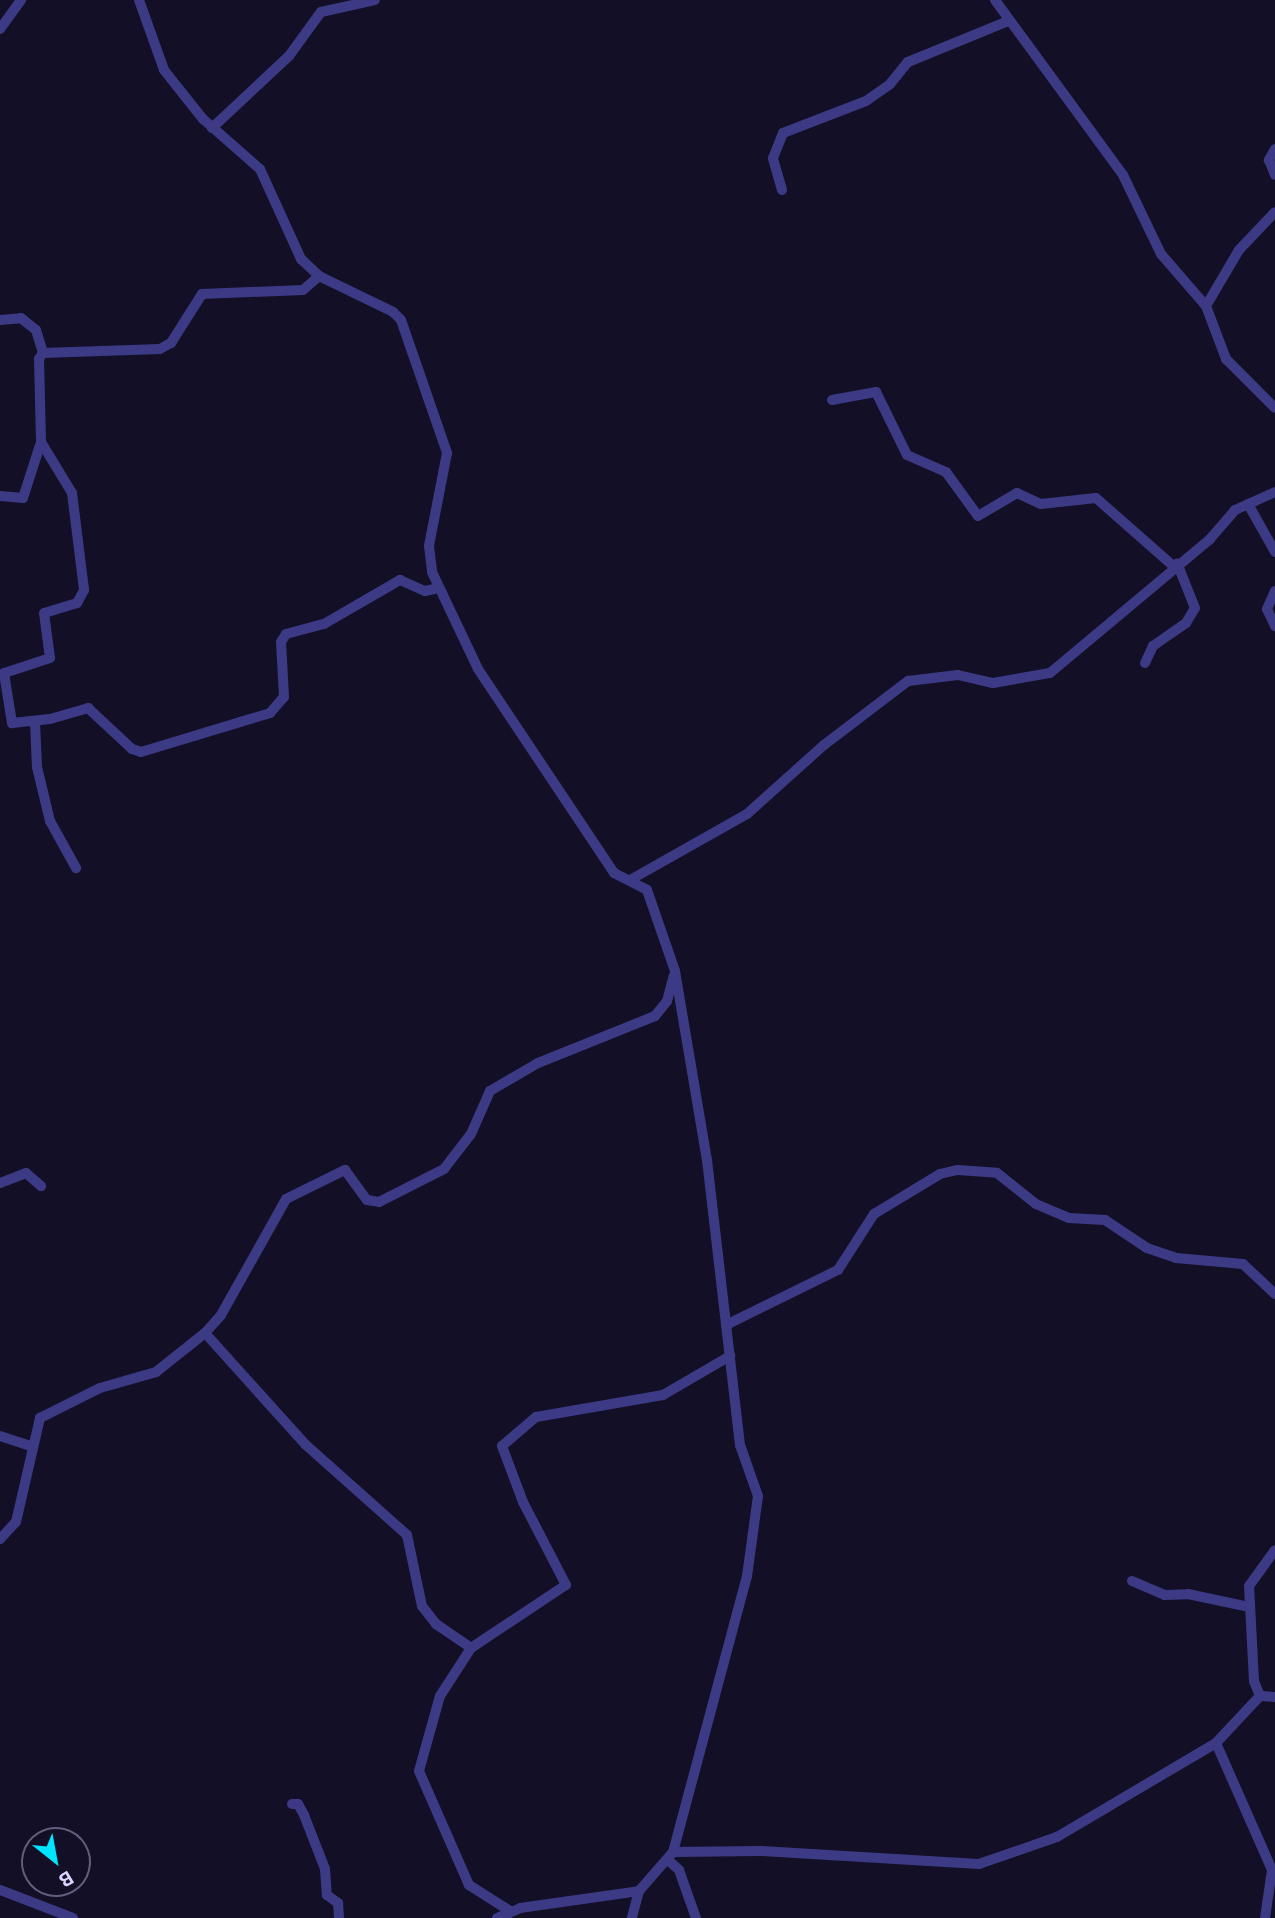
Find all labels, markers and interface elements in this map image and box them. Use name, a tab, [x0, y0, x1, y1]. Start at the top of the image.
north arrow	[21, 1827, 91, 1897]
text: B	[55, 1866, 77, 1892]

